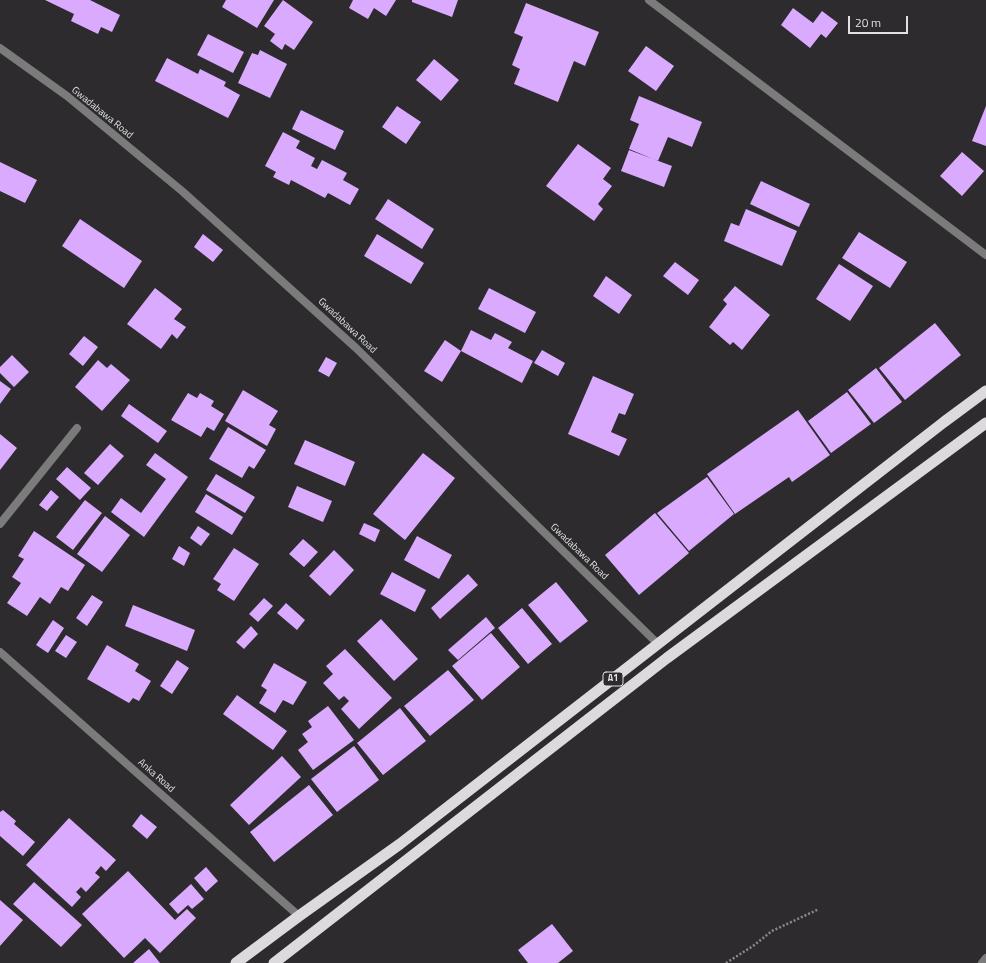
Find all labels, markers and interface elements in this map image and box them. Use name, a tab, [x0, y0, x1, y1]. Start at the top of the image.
scale bar	[850, 8, 910, 34]
text: 20 m	[855, 13, 881, 32]
street label: Gwadabawa Road	[69, 85, 135, 141]
street label: Gwadabawa Road	[315, 296, 379, 356]
street label: Gwadabawa Road	[548, 521, 610, 583]
road number: A1	[603, 672, 623, 686]
street label: Anka Road	[135, 757, 177, 795]

